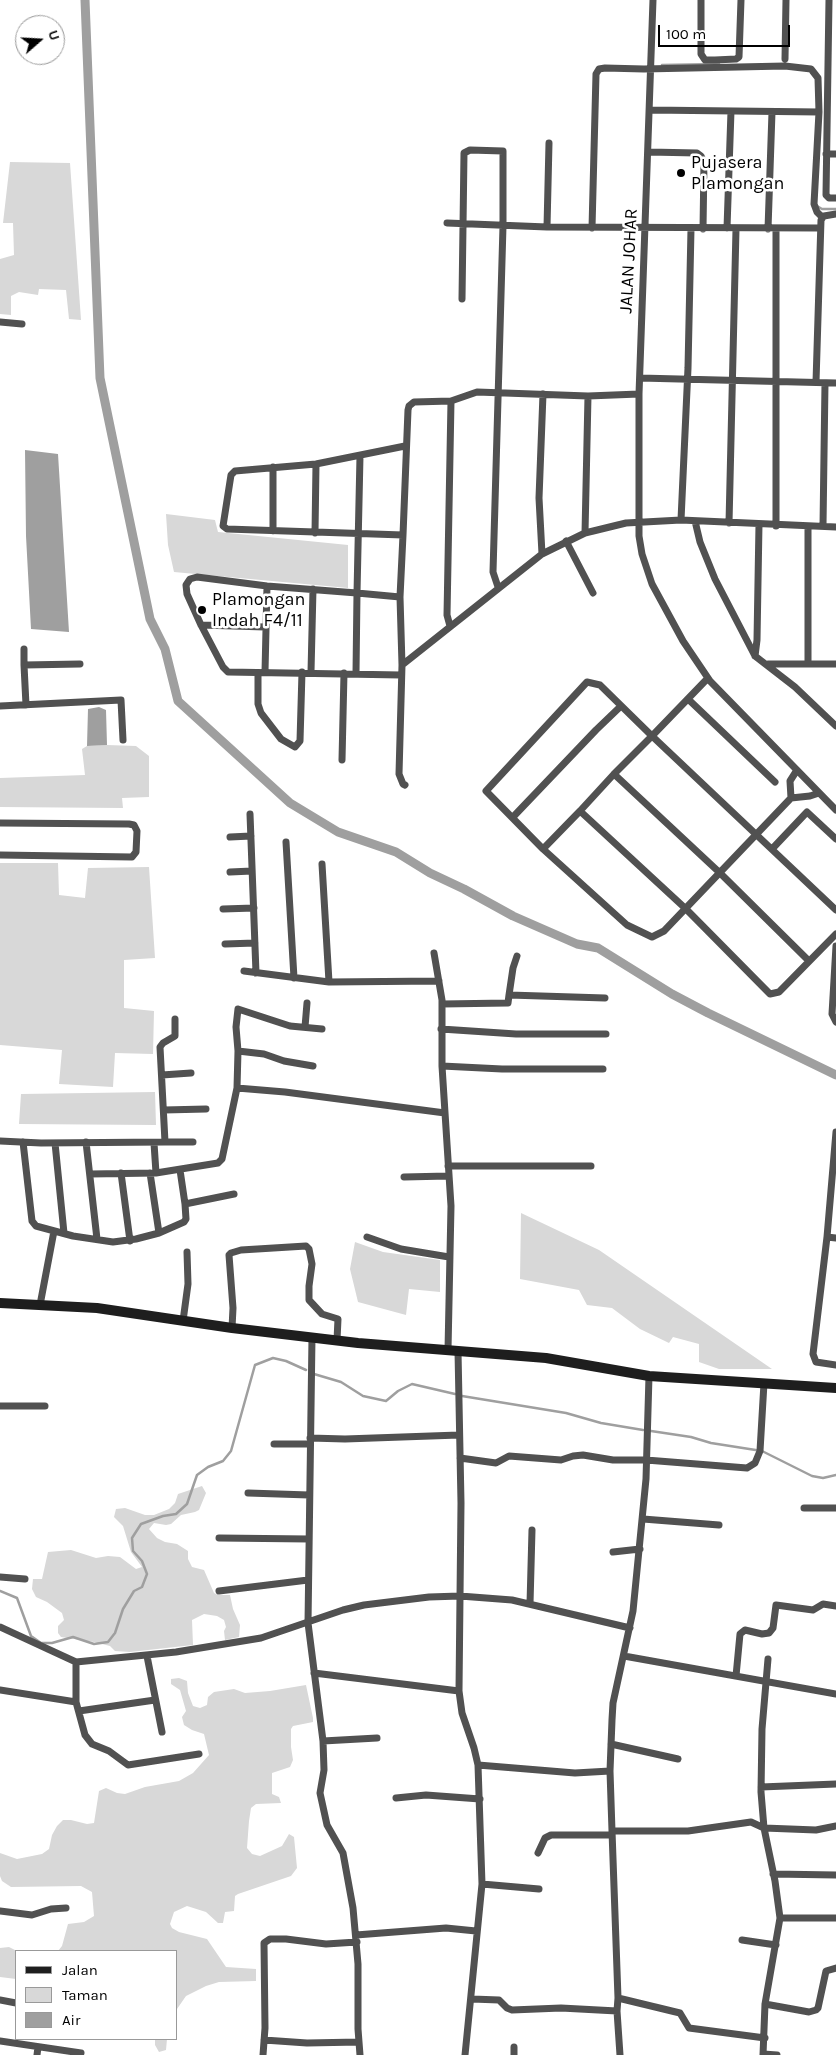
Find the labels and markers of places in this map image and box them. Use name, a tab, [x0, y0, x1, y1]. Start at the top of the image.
place label: Pujasera Plamongan	[691, 152, 784, 194]
marker: Pujasera Plamongan	[675, 167, 687, 179]
place label: Plamongan Indah F4/11	[212, 589, 305, 632]
marker: Plamongan Indah F4/11	[196, 604, 208, 616]

